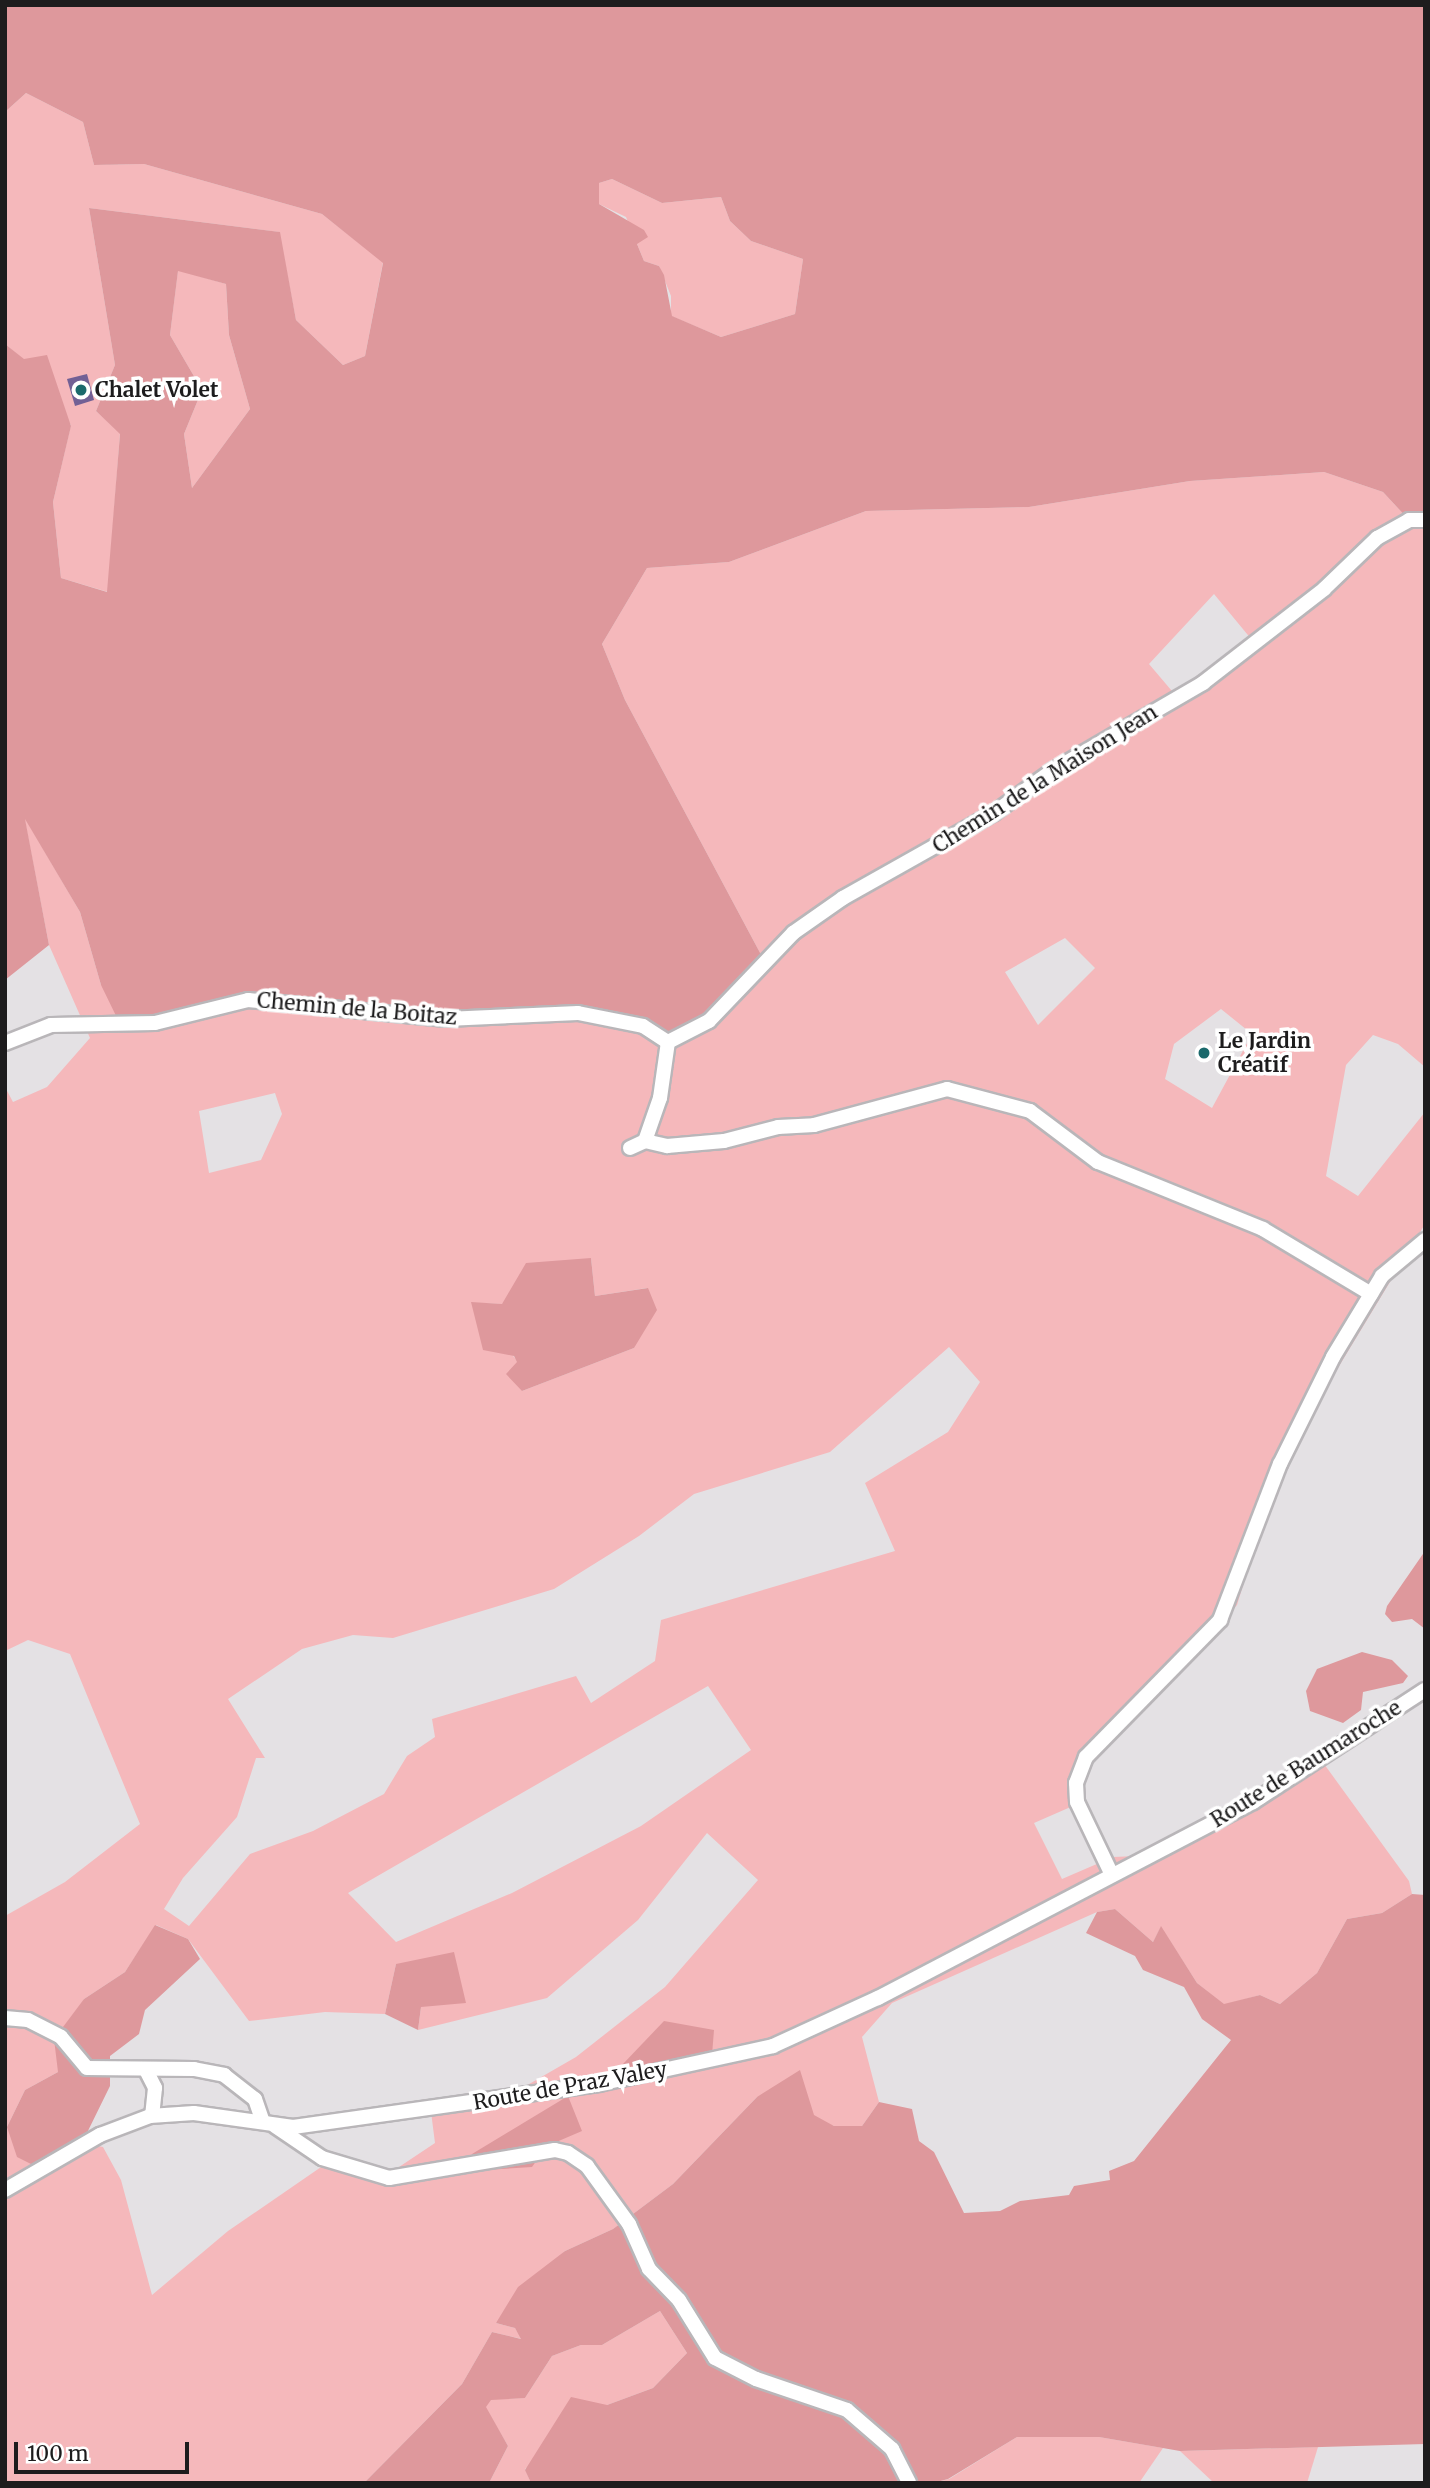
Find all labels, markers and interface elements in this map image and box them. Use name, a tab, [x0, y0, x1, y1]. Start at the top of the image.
place label: Chalet Volet	[95, 377, 218, 403]
marker: Chalet Volet	[73, 382, 89, 398]
street label: Chemin de la Maison Jean	[928, 699, 1162, 859]
street label: Chemin de la Boitaz	[256, 988, 458, 1030]
place label: Le Jardin Créatif	[1218, 1028, 1311, 1078]
marker: Le Jardin Créatif	[1196, 1045, 1212, 1061]
street label: Route de Baumaroche	[1206, 1695, 1406, 1833]
street label: Route de Praz Valey	[471, 2057, 669, 2115]
scale bar	[18, 2428, 192, 2472]
text: 100 m	[27, 2440, 89, 2467]

